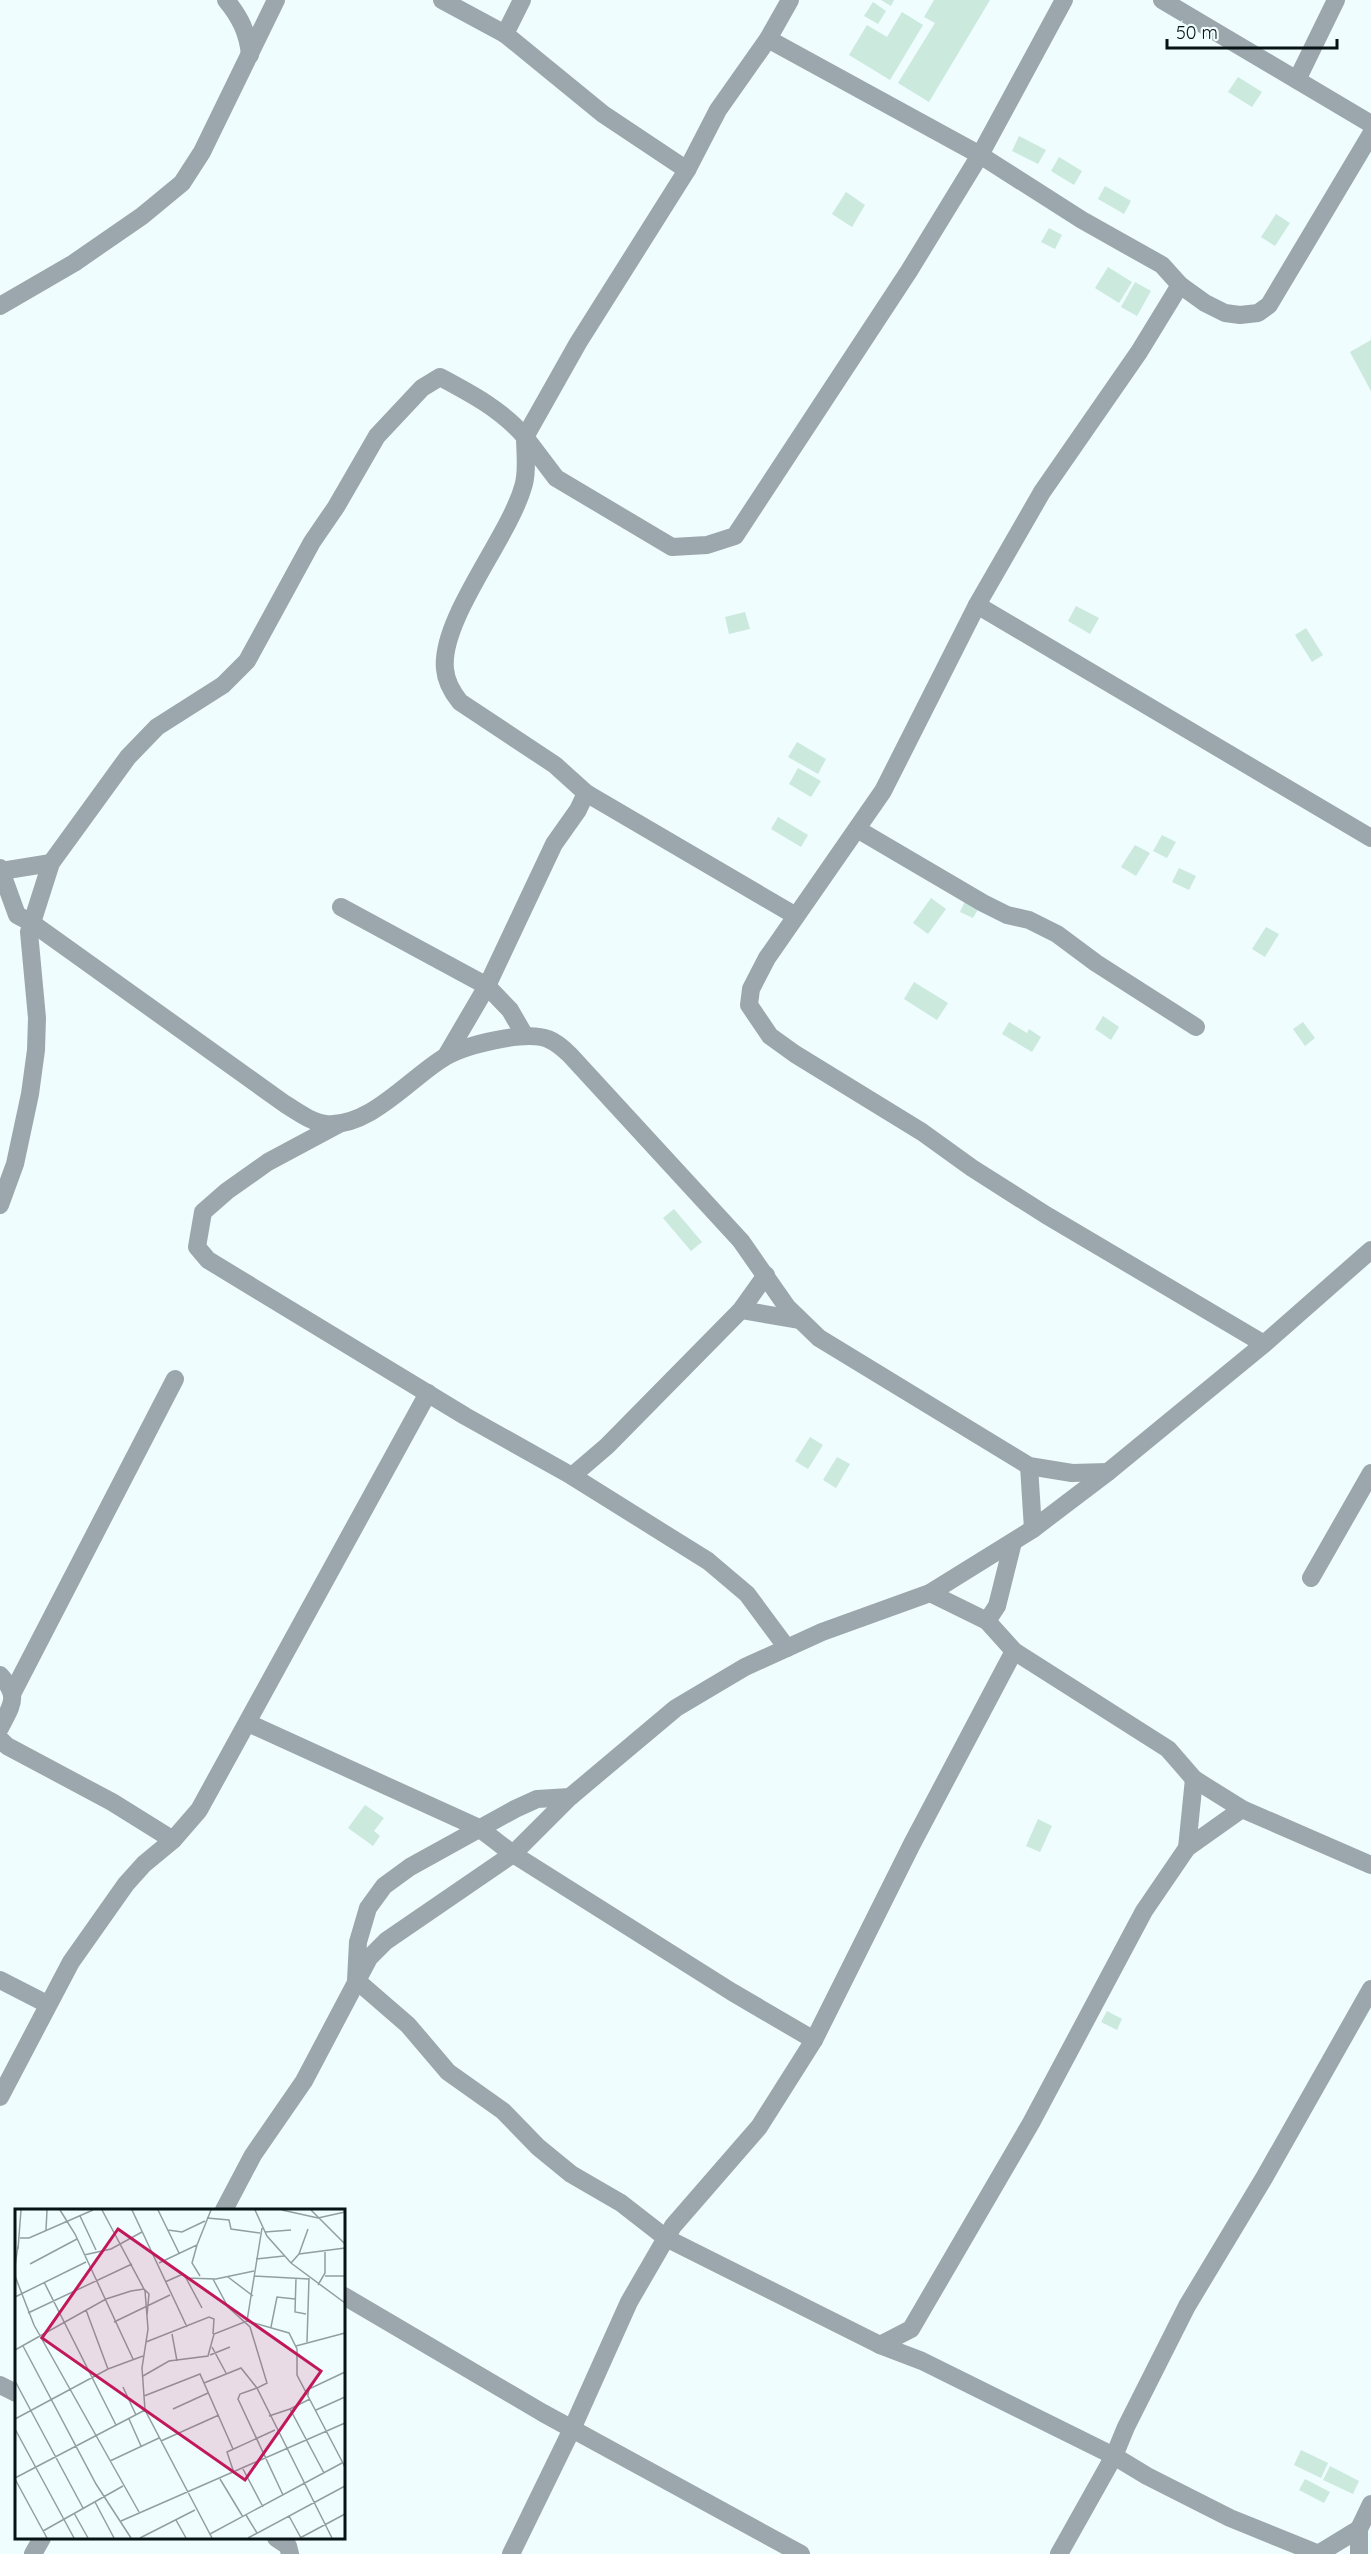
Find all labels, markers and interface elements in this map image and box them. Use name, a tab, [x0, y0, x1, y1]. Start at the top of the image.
scale bar	[1167, 12, 1336, 50]
text: 50 m	[1176, 21, 1218, 44]
inset map	[15, 2209, 345, 2539]

